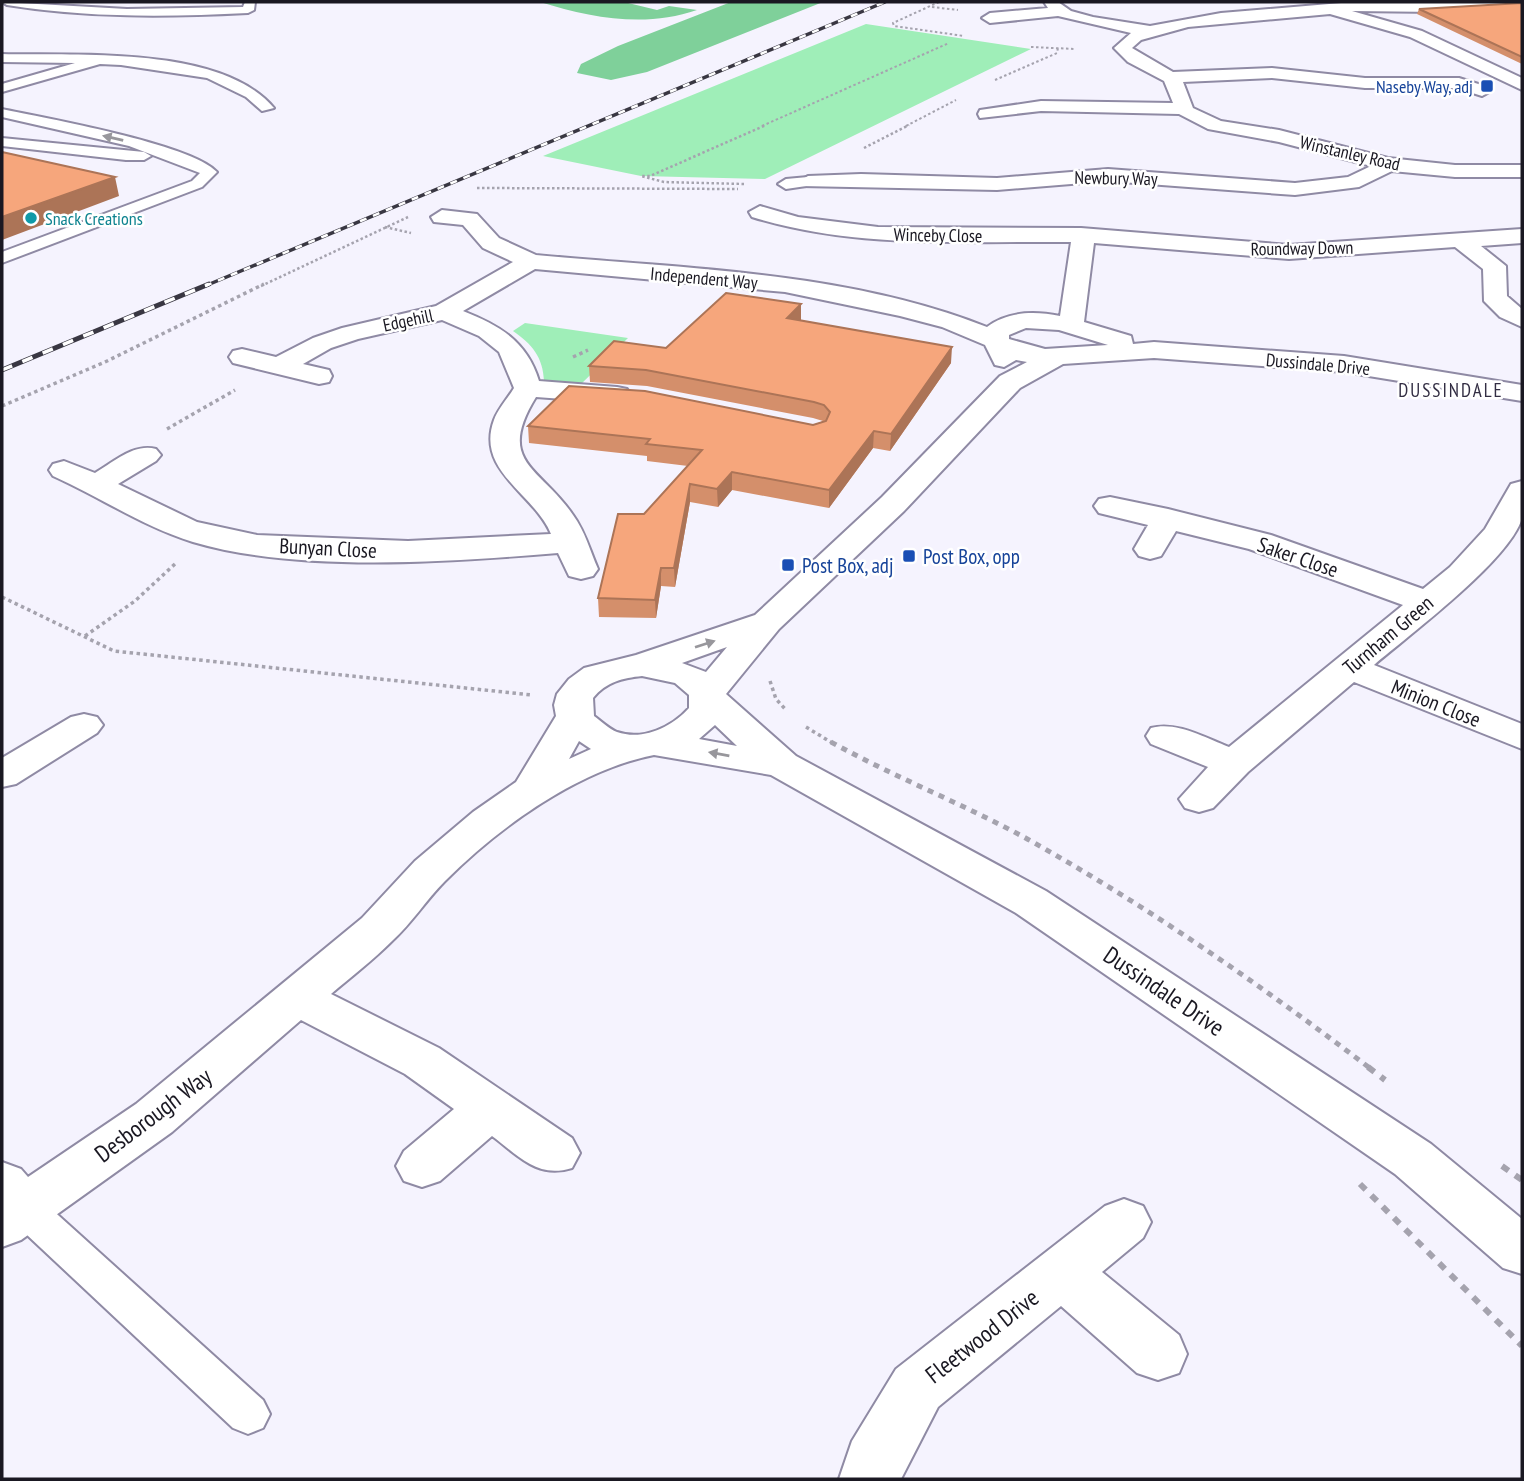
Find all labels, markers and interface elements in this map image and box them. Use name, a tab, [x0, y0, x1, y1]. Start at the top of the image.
place label: Naseby Way, adj	[1376, 75, 1473, 98]
marker: Naseby Way, adj	[1479, 78, 1495, 94]
street label: Winstanley Road	[1298, 130, 1402, 176]
one-way arrow	[102, 132, 124, 143]
street label: Newbury Way	[1074, 166, 1158, 190]
place label: Snack Creations	[45, 207, 143, 230]
marker: Snack Creations	[23, 210, 39, 226]
street label: Winceby Close	[893, 223, 983, 247]
street label: Roundway Down	[1250, 236, 1354, 260]
street label: Independent Way	[649, 262, 759, 294]
street label: Edgehill	[381, 303, 436, 337]
street label: Dussindale Drive	[1265, 348, 1371, 380]
district label: DUSSINDALE	[1398, 378, 1504, 402]
street label: Saker Close	[1254, 531, 1342, 583]
street label: Bunyan Close	[279, 532, 377, 564]
place label: Post Box, opp	[923, 543, 1020, 570]
marker: Post Box, opp	[901, 548, 917, 564]
place label: Post Box, adj	[802, 552, 893, 579]
marker: Post Box, adj	[780, 557, 796, 573]
street label: Turnham Green	[1337, 589, 1439, 681]
one-way arrow	[694, 638, 715, 649]
street label: Minion Close	[1387, 673, 1485, 733]
one-way arrow	[708, 749, 730, 760]
street label: Dussindale Drive	[1098, 939, 1230, 1043]
street label: Desborough Way	[88, 1061, 218, 1169]
street label: Fleetwood Drive	[919, 1282, 1045, 1390]

